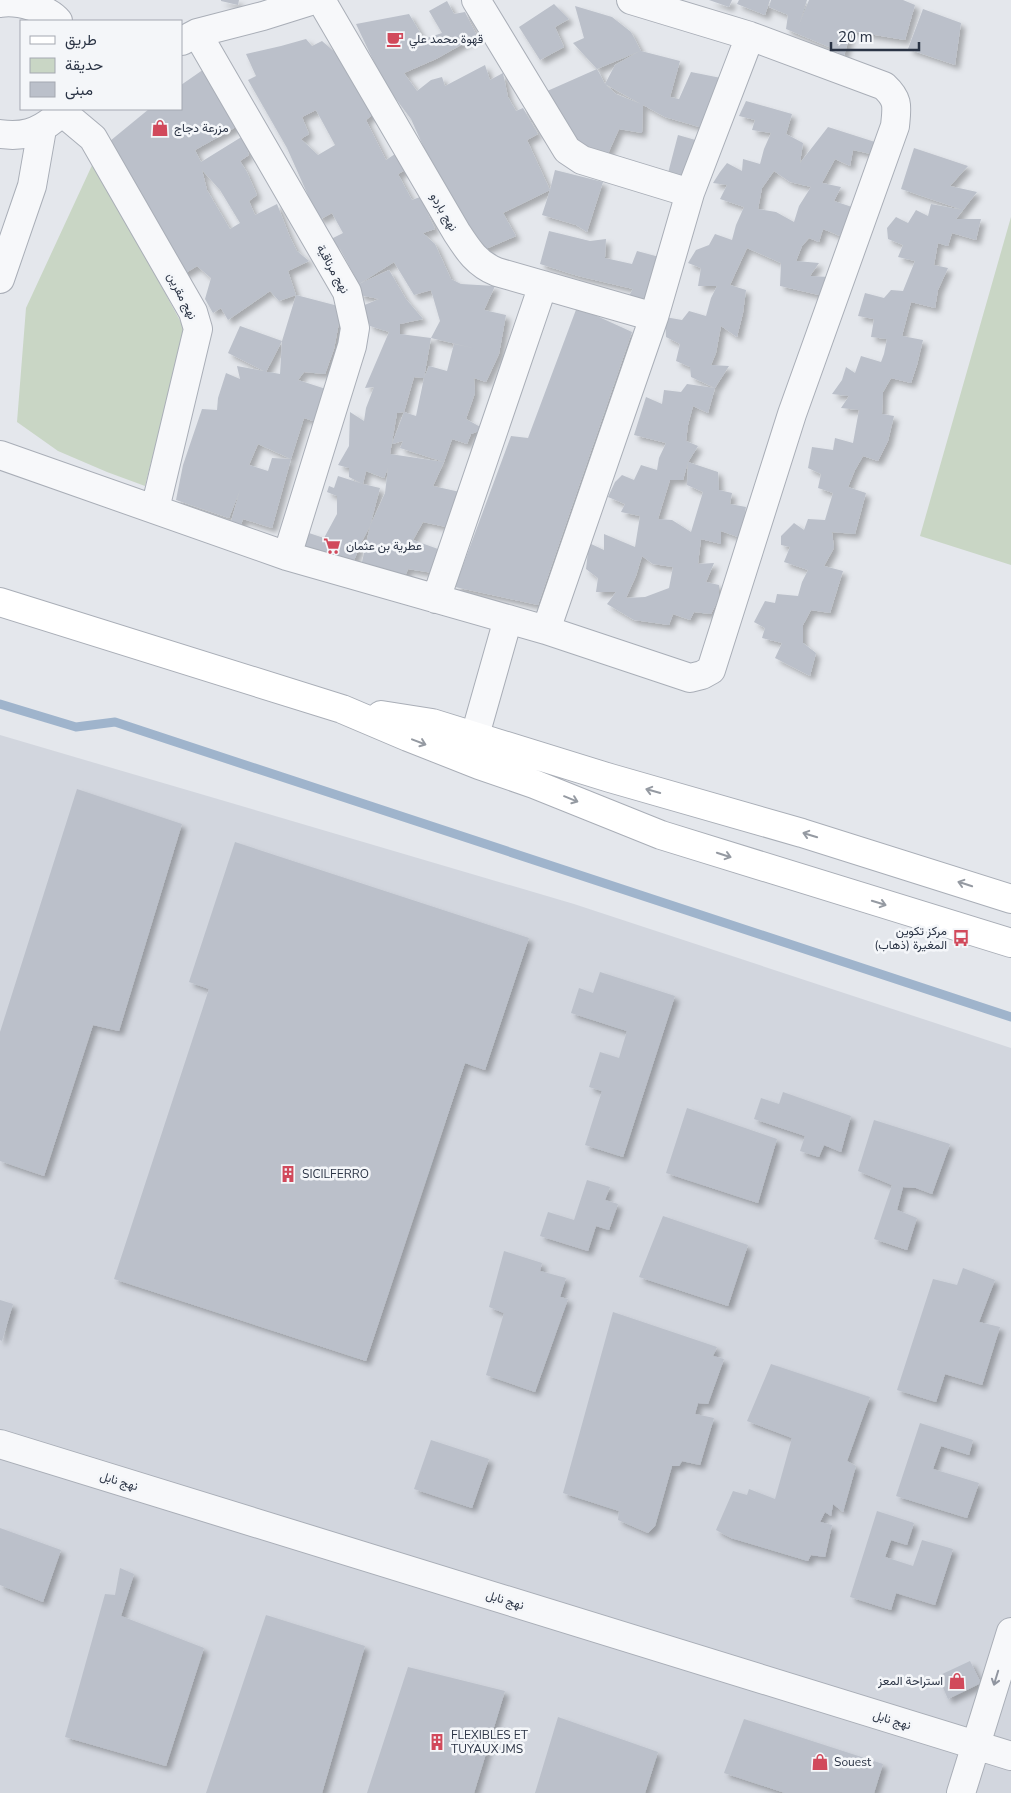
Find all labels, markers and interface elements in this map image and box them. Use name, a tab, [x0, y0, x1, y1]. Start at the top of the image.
legend	[20, 20, 182, 110]
scale bar	[831, 20, 918, 52]
text: 20 m	[838, 27, 873, 47]
cafe icon: قهوة محمد علي	[385, 29, 405, 49]
text: طريق	[65, 30, 97, 50]
place label: قهوة محمد علي	[409, 31, 483, 49]
text: حديقة	[65, 55, 103, 75]
text: مبنى	[65, 80, 93, 100]
shop icon: مزرعة دجاج	[150, 118, 170, 138]
place label: مزرعة دجاج	[174, 120, 229, 137]
street label: نهج باردو	[426, 190, 461, 235]
street label: نهج مرناقية	[312, 242, 353, 297]
street label: نهج مقرين	[163, 270, 201, 323]
supermarket icon: عطرية بن عثمان	[322, 536, 342, 556]
place label: عطرية بن عثمان	[346, 538, 422, 554]
one-way arrow	[411, 738, 426, 747]
one-way arrow	[646, 785, 662, 795]
one-way arrow	[563, 795, 578, 804]
one-way arrow	[802, 830, 818, 840]
one-way arrow	[716, 850, 732, 860]
one-way arrow	[957, 879, 973, 889]
one-way arrow	[871, 899, 887, 909]
place label: مركز تكوين المغيرة (ذهاب)	[875, 923, 947, 953]
bus stop icon: مركز تكوين المغيرة (ذهاب)	[951, 928, 971, 948]
building icon: SICILFERRO	[278, 1164, 298, 1184]
place label: SICILFERRO	[302, 1166, 369, 1182]
street label: نهج نابل	[98, 1468, 140, 1495]
street label: نهج نابل	[484, 1587, 526, 1614]
one-way arrow	[991, 1670, 1001, 1686]
shop icon: استراحة المعز	[947, 1671, 967, 1691]
place label: استراحة المعز	[877, 1673, 943, 1689]
street label: نهج نابل	[871, 1707, 913, 1734]
place label: FLEXIBLES ET TUYAUX JMS	[451, 1727, 529, 1757]
building icon: FLEXIBLES ET TUYAUX JMS	[427, 1732, 447, 1752]
shop icon: Souest	[810, 1752, 830, 1772]
place label: Souest	[834, 1754, 872, 1770]

